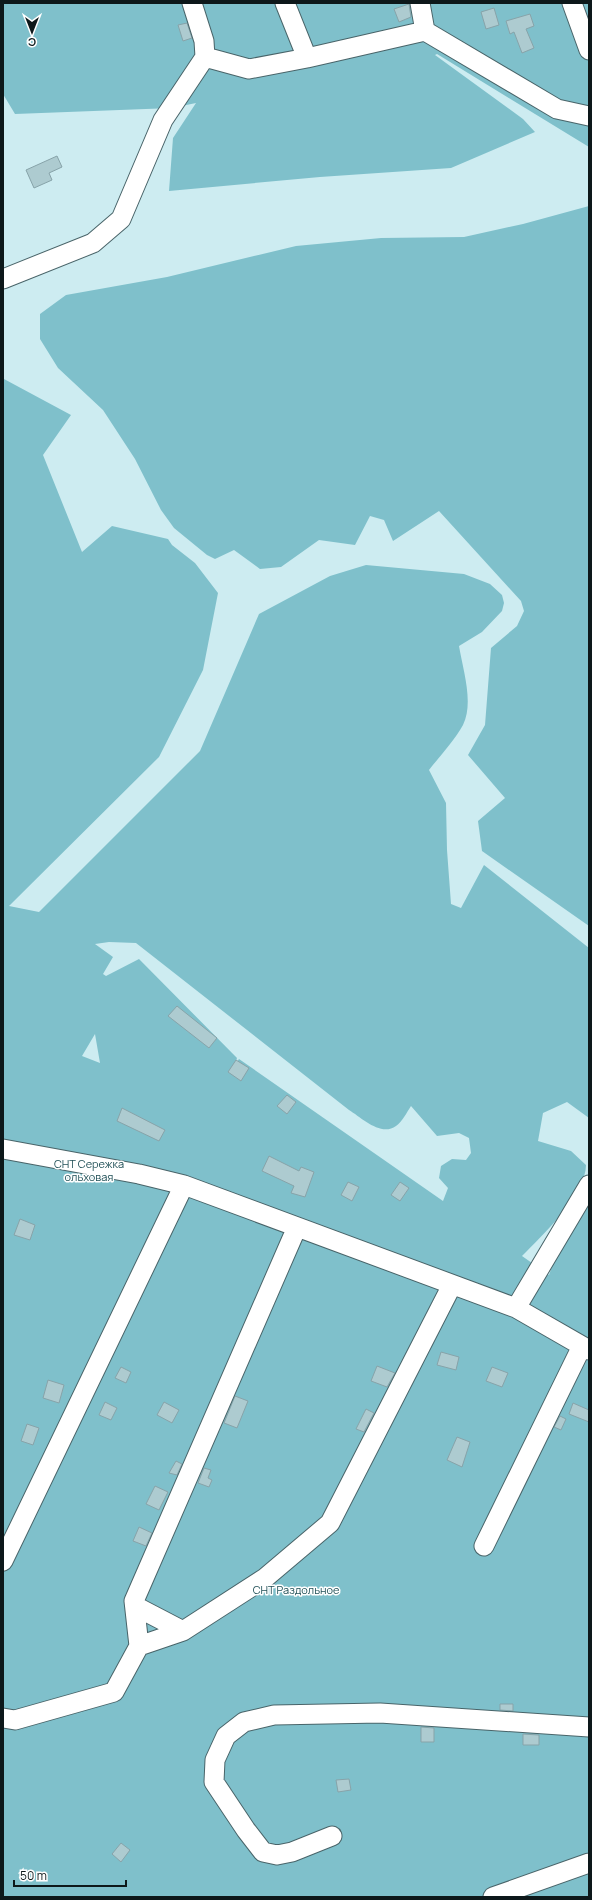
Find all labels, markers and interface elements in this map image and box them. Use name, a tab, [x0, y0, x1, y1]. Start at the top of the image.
north arrow	[12, 12, 52, 52]
text: С	[28, 35, 36, 50]
park label: СНТ Сережка ольховая	[54, 1156, 124, 1184]
park label: СНТ Раздольное	[253, 1582, 340, 1597]
scale bar	[14, 1862, 126, 1888]
text: 50 m	[20, 1867, 47, 1884]

